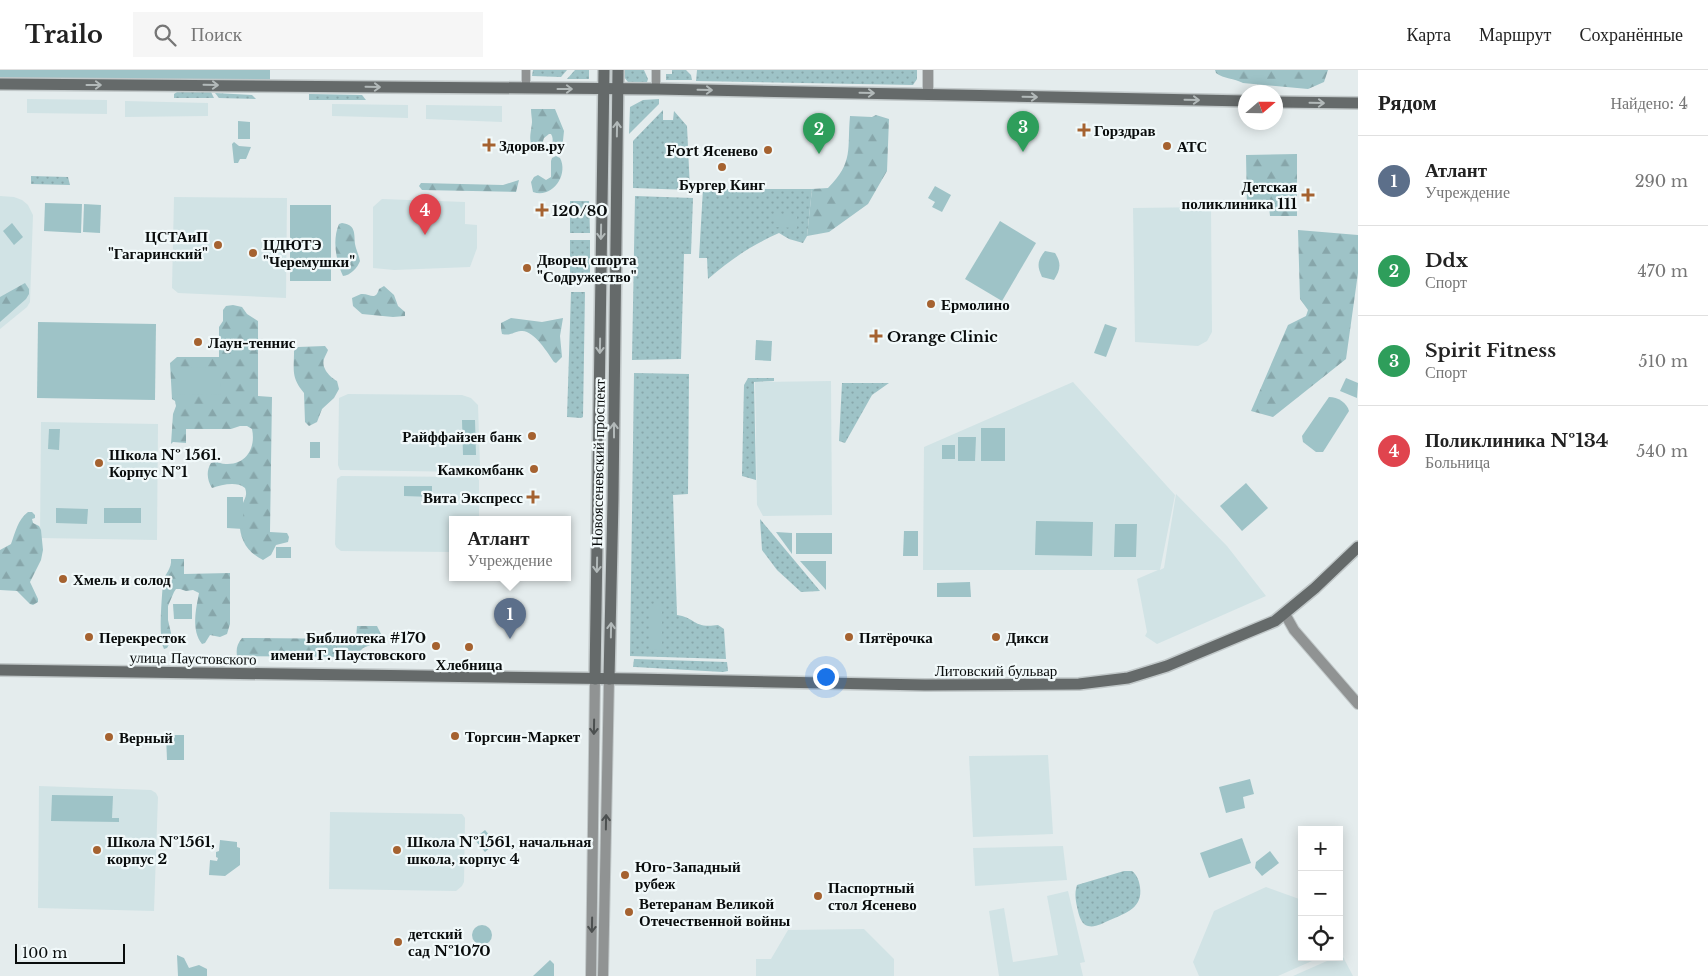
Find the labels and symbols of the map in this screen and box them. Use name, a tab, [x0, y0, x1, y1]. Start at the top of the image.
one-way arrow	[86, 80, 102, 90]
one-way arrow	[202, 80, 219, 90]
one-way arrow	[365, 82, 381, 92]
one-way arrow	[556, 84, 572, 94]
one-way arrow	[696, 85, 712, 95]
north arrow	[1238, 85, 1283, 130]
one-way arrow	[858, 88, 875, 98]
one-way arrow	[1021, 92, 1037, 101]
one-way arrow	[1184, 95, 1200, 105]
one-way arrow	[1308, 98, 1324, 107]
pin: 3	[1007, 111, 1039, 152]
pin: 2	[803, 113, 835, 154]
place label: Горздрав	[1094, 121, 1156, 140]
one-way arrow	[612, 122, 622, 138]
marker: Горздрав	[1078, 124, 1090, 136]
place label: Здоров.ру	[499, 136, 565, 155]
place label: АТС	[1177, 137, 1207, 156]
marker: Здоров.ру	[483, 139, 495, 151]
marker: АТС	[1161, 140, 1173, 152]
place label: Fort Ясенево	[666, 141, 758, 160]
marker: Fort Ясенево	[762, 144, 774, 156]
marker: Бургер Кинг	[716, 161, 728, 173]
place label: Бургер Кинг	[679, 175, 765, 194]
place label: Детская поликлиника 111	[1181, 177, 1297, 213]
marker: Детская поликлиника 111	[1301, 188, 1315, 202]
pin: 4	[409, 194, 441, 235]
place label: 120/80	[552, 201, 608, 220]
marker: 120/80	[536, 204, 548, 216]
one-way arrow	[597, 224, 606, 240]
place label: ЦСТАиП "Гагаринский"	[108, 227, 208, 263]
place label: ЦДЮТЭ "Черемушки"	[263, 235, 355, 271]
marker: ЦСТАиП "Гагаринский"	[212, 239, 224, 251]
marker: ЦДЮТЭ "Черемушки"	[247, 247, 259, 259]
place label: Дворец спорта "Содружество"	[537, 250, 637, 286]
marker: Дворец спорта "Содружество"	[521, 262, 533, 274]
place label: Ермолино	[941, 295, 1010, 314]
marker: Ермолино	[925, 298, 937, 310]
place label: Orange Clinic	[887, 327, 998, 346]
marker: Orange Clinic	[869, 329, 883, 343]
place label: Лаун-теннис	[208, 333, 296, 352]
marker: Лаун-теннис	[192, 336, 204, 348]
one-way arrow	[595, 337, 605, 353]
street label: Новоясеневский проспект	[587, 379, 609, 547]
one-way arrow	[609, 423, 619, 439]
place label: Райффайзен банк	[402, 427, 522, 446]
marker: Райффайзен банк	[526, 430, 538, 442]
place label: Школа № 1561. Корпус №1	[109, 445, 221, 481]
marker: Школа № 1561. Корпус №1	[93, 457, 105, 469]
place label: Камкомбанк	[437, 460, 524, 479]
marker: Камкомбанк	[528, 463, 540, 475]
place label: Вита Экспресс	[423, 488, 523, 507]
marker: Вита Экспресс	[527, 491, 539, 503]
one-way arrow	[592, 556, 602, 573]
place label: Хмель и солод	[73, 570, 171, 589]
marker: Хмель и солод	[57, 573, 69, 585]
pin: 1	[494, 598, 526, 639]
one-way arrow	[606, 622, 615, 638]
place label: Перекресток	[99, 628, 186, 647]
place label: Библиотека #170 имени Г. Паустовского	[271, 628, 426, 664]
place label: Пятёрочка	[859, 628, 933, 647]
place label: Дикси	[1006, 628, 1049, 647]
marker: Перекресток	[83, 631, 95, 643]
marker: Пятёрочка	[843, 631, 855, 643]
marker: Дикси	[990, 631, 1002, 643]
marker: Библиотека #170 имени Г. Паустовского	[430, 640, 442, 652]
marker: Хлебница	[463, 641, 475, 653]
street label: улица Паустовского	[129, 647, 257, 669]
place label: Хлебница	[436, 655, 503, 674]
street label: Литовский бульвар	[935, 661, 1057, 680]
your location	[813, 664, 839, 690]
one-way arrow	[589, 719, 599, 735]
place label: Торгсин-Маркет	[465, 727, 581, 746]
place label: Верный	[119, 728, 173, 747]
marker: Торгсин-Маркет	[449, 730, 461, 742]
marker: Верный	[103, 731, 115, 743]
one-way arrow	[601, 815, 611, 831]
place label: Школа №1561, корпус 2	[107, 832, 215, 868]
place label: Школа №1561, начальная школа, корпус 4	[407, 832, 591, 868]
marker: Школа №1561, корпус 2	[91, 844, 103, 856]
marker: Школа №1561, начальная школа, корпус 4	[391, 844, 403, 856]
place label: Юго-Западный рубеж	[635, 857, 741, 893]
marker: Юго-Западный рубеж	[619, 869, 631, 881]
place label: Паспортный стол Ясенево	[828, 878, 917, 914]
marker: Паспортный стол Ясенево	[812, 890, 824, 902]
place label: Ветеранам Великой Отечественной войны	[639, 894, 791, 930]
marker: Ветеранам Великой Отечественной войны	[623, 906, 635, 918]
one-way arrow	[587, 916, 597, 933]
place label: детский сад №1070	[408, 924, 491, 960]
marker: детский сад №1070	[392, 936, 404, 948]
scale bar	[15, 941, 125, 964]

